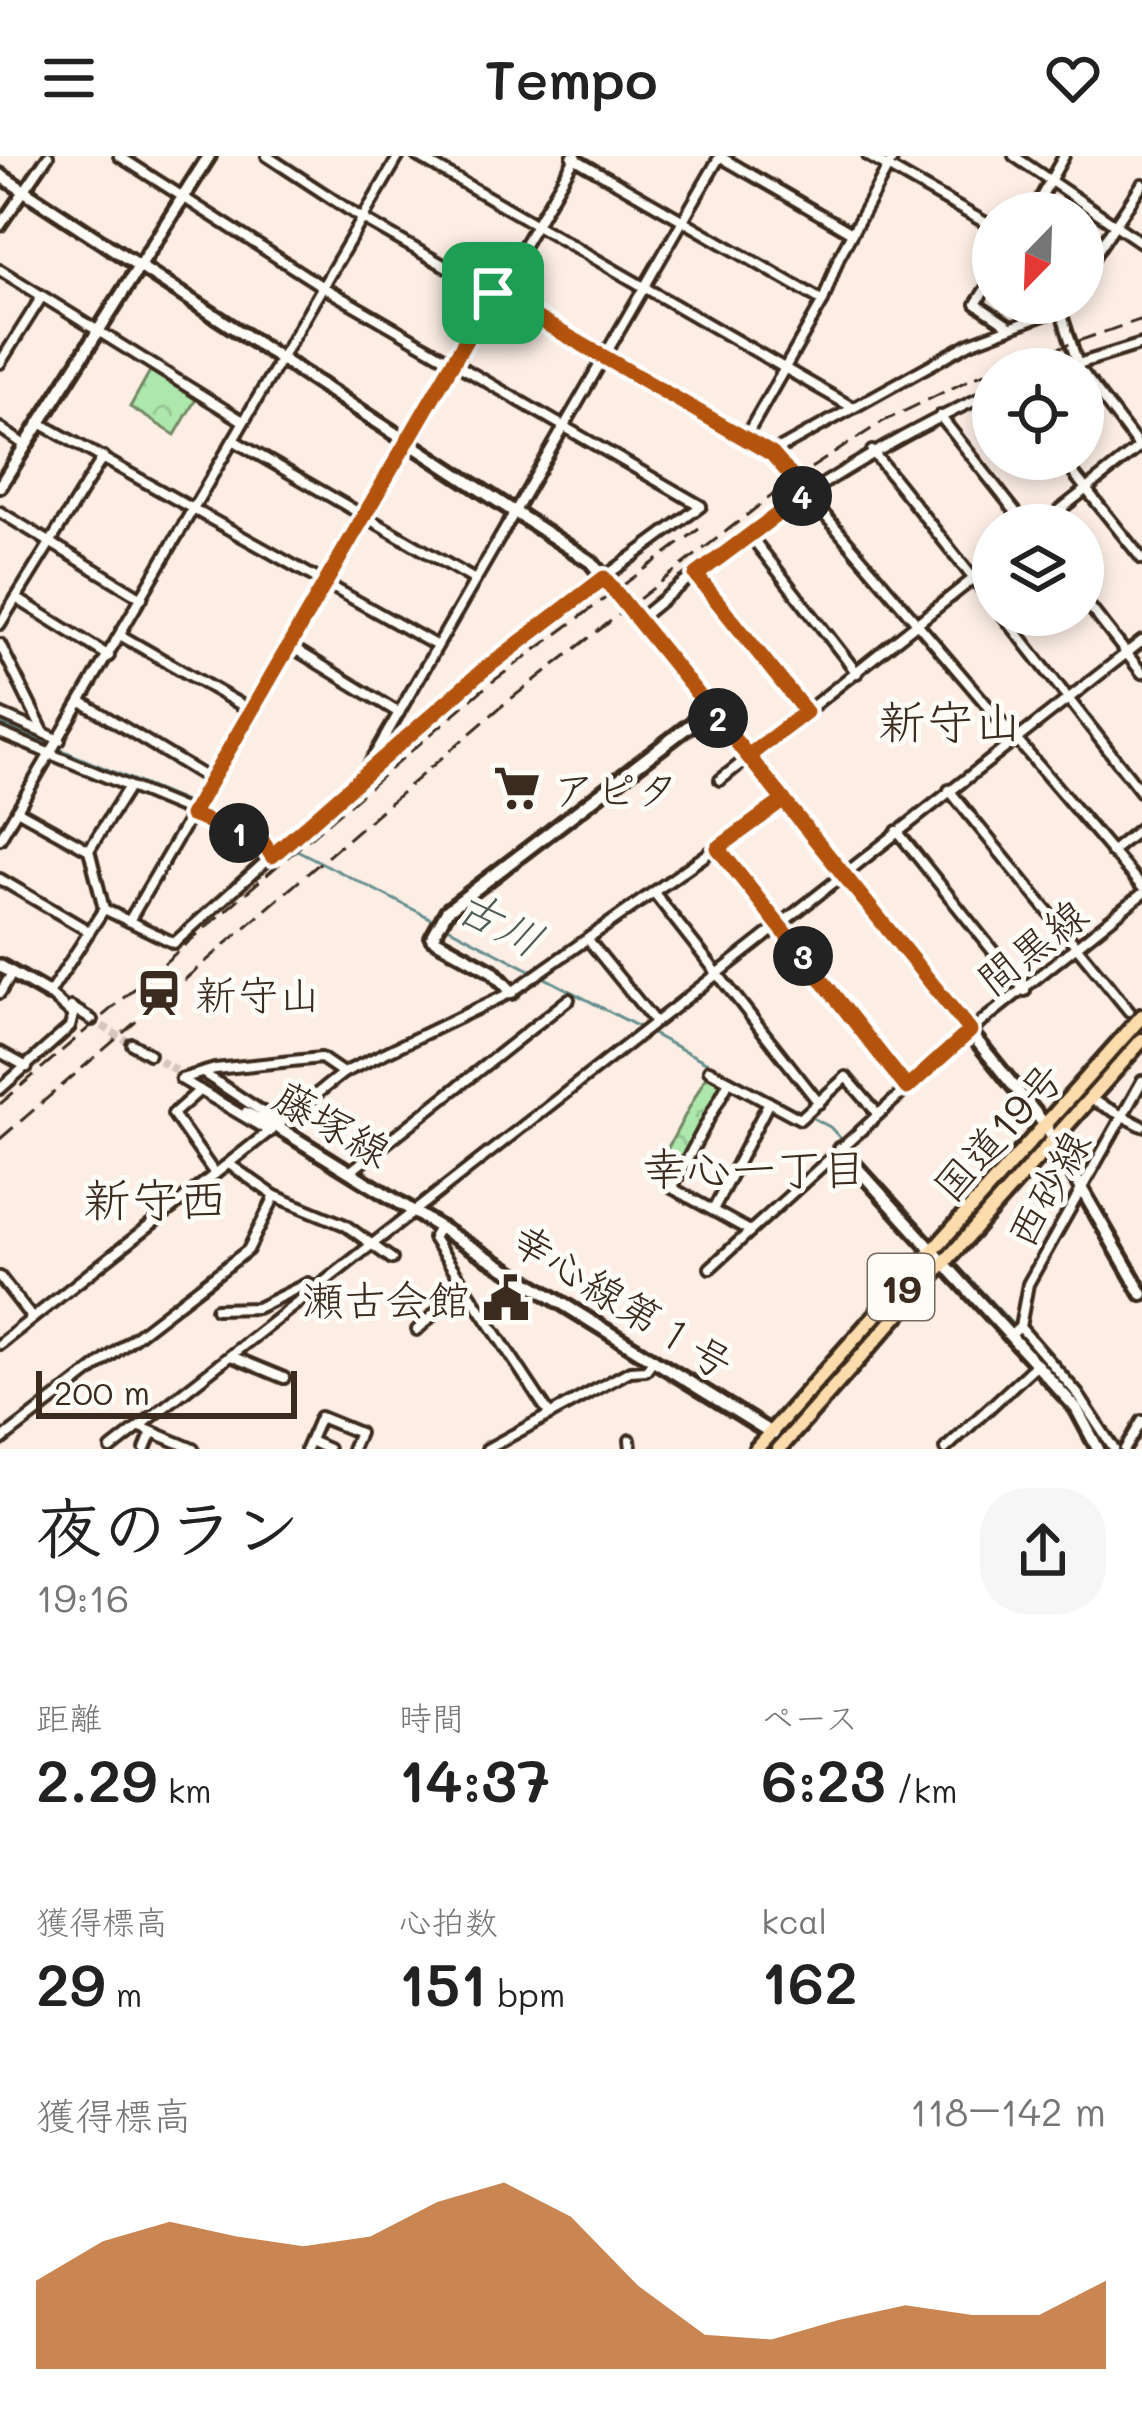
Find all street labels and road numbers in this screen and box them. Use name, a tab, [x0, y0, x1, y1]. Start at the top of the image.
street label: 間黒線	[964, 886, 1098, 1006]
street label: 国道19号	[920, 1050, 1074, 1212]
street label: 藤塚線	[265, 1068, 401, 1178]
street label: 西砂線	[992, 1120, 1102, 1256]
street label: 幸心線第１号	[502, 1210, 744, 1390]
road number: 19	[868, 1254, 934, 1320]

